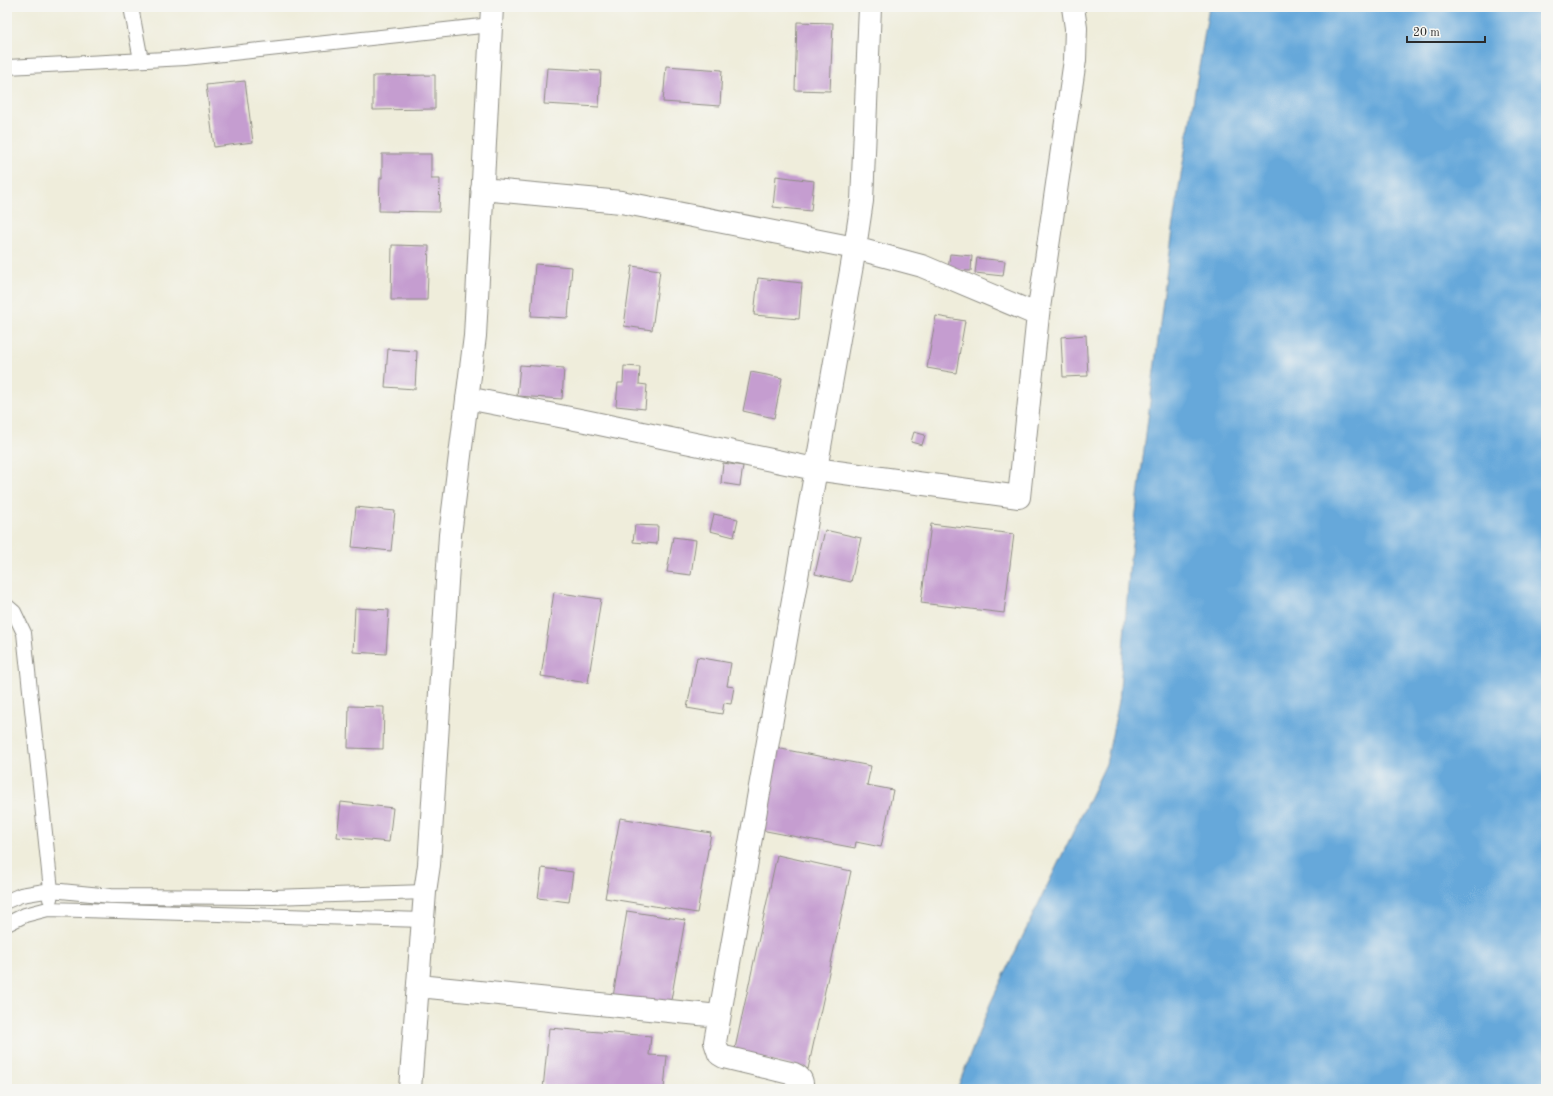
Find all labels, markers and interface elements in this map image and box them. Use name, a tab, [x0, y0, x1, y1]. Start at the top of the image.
scale bar	[1407, 18, 1485, 44]
text: 20 m	[1413, 27, 1440, 39]

